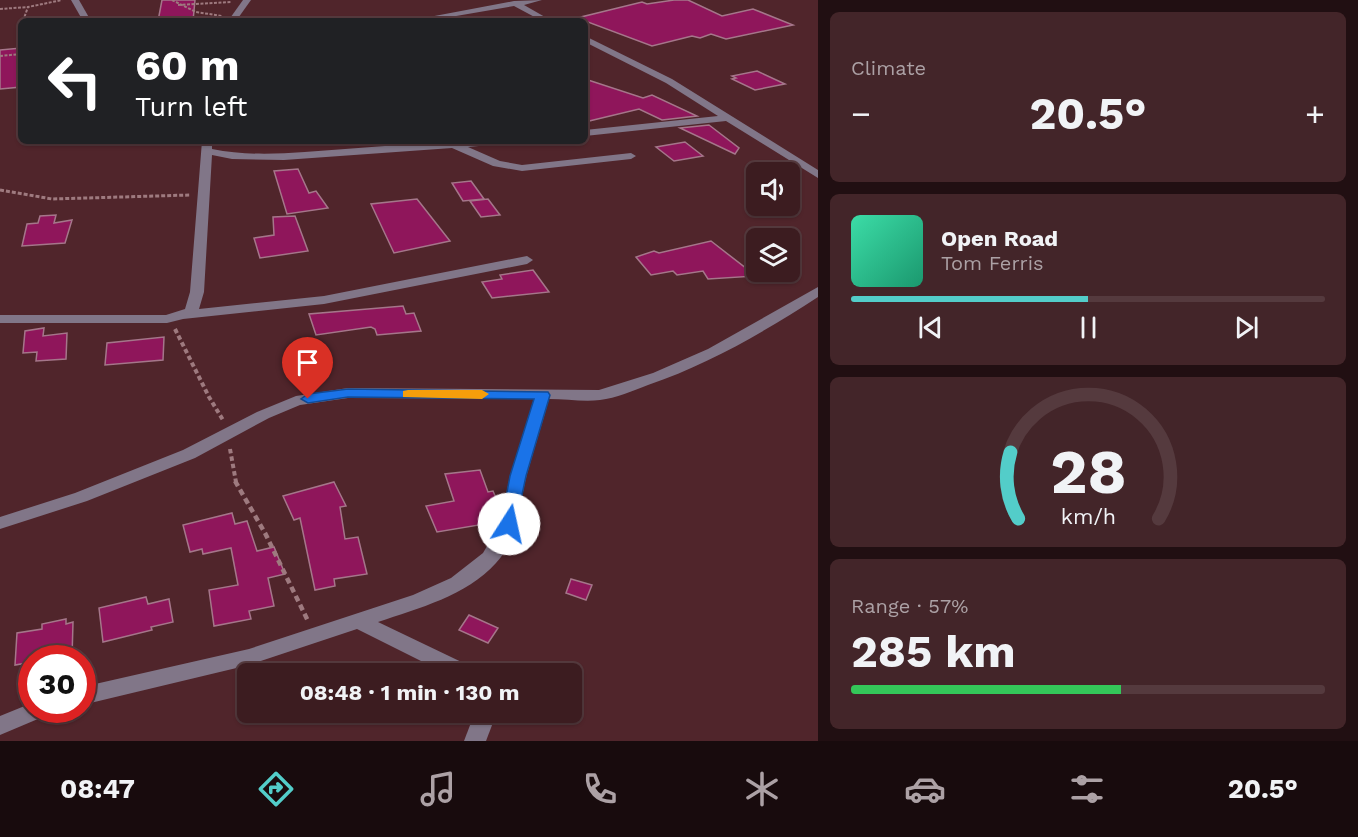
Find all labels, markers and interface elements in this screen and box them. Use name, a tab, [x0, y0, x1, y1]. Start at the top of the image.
text: 60 m	[135, 41, 239, 90]
icon: left	[36, 42, 114, 120]
text: Climate	[851, 56, 926, 80]
text: 20.5°	[1030, 87, 1146, 140]
text: Turn left	[135, 91, 247, 123]
text: −	[851, 94, 871, 133]
text: +	[1305, 94, 1325, 133]
map controls	[746, 162, 800, 282]
button: sound	[746, 162, 800, 216]
text: Open Road	[941, 226, 1058, 251]
button: layers	[746, 228, 800, 282]
text: Tom Ferris	[941, 251, 1044, 275]
icon: previous	[914, 311, 947, 344]
icon: pause	[1072, 311, 1105, 344]
icon: next	[1230, 311, 1263, 344]
pin	[282, 337, 333, 399]
icon: arrive	[291, 346, 324, 379]
text: 28	[1050, 435, 1126, 508]
position arrow	[477, 492, 541, 556]
text: km/h	[1060, 504, 1116, 529]
text: Range · 57%	[851, 594, 968, 618]
text: 285 km	[851, 625, 1015, 678]
speed limit sign: 30	[18, 645, 96, 723]
text: 08:48 · 1 min · 130 m	[300, 680, 519, 705]
icon: directions	[255, 768, 297, 810]
icon: music	[417, 768, 459, 810]
icon: phone	[579, 768, 621, 810]
icon: climate	[741, 768, 783, 810]
icon: car	[904, 768, 946, 810]
icon: filters	[1066, 768, 1108, 810]
text: 08:47	[60, 773, 135, 805]
text: 20.5°	[1228, 773, 1298, 805]

